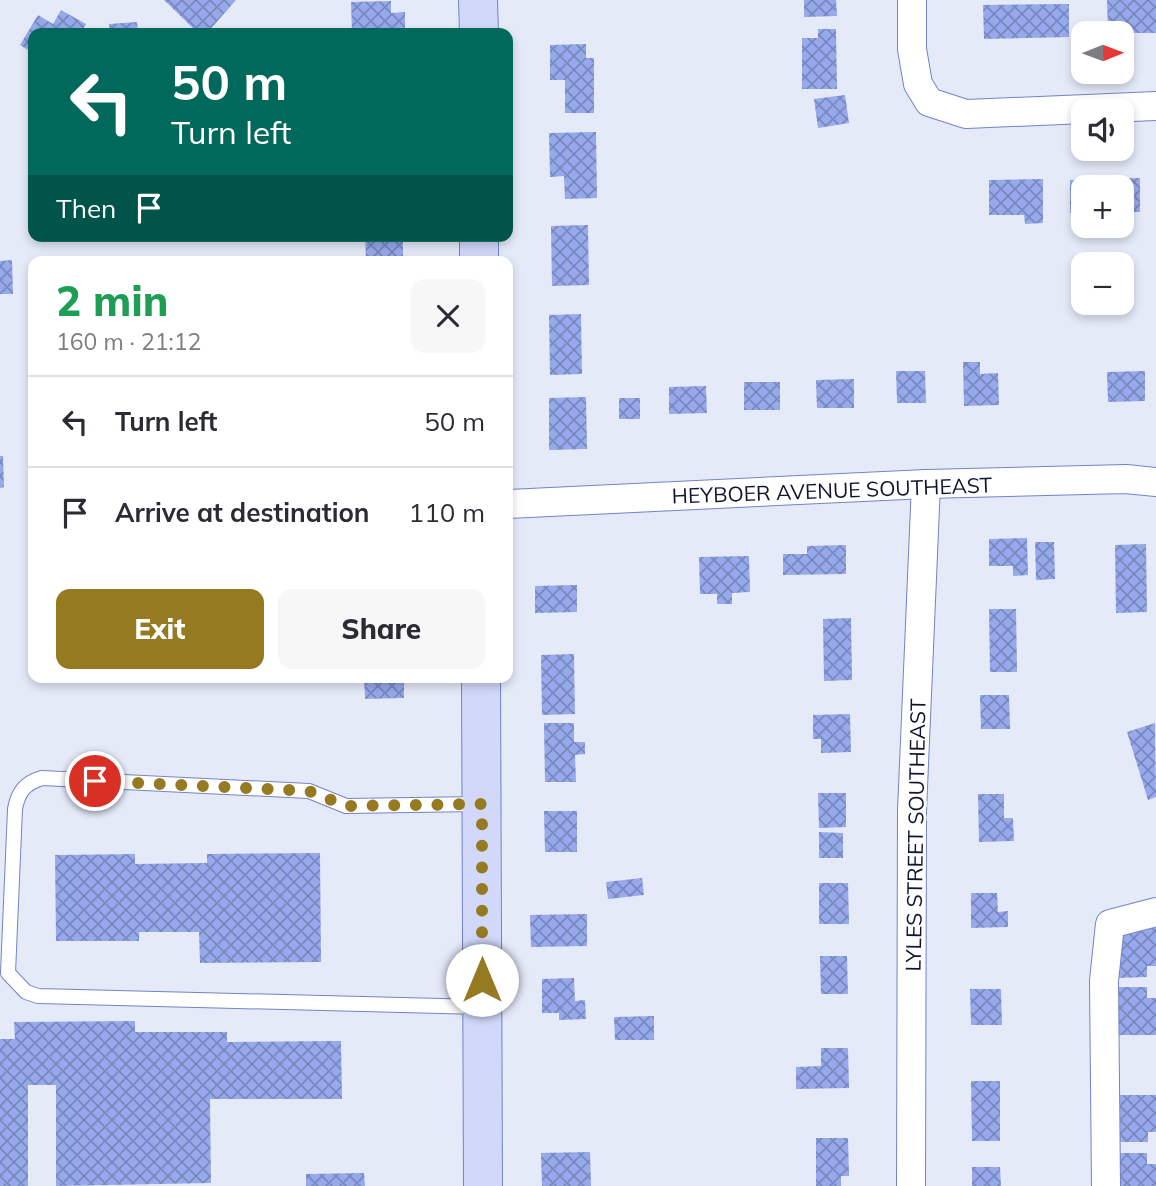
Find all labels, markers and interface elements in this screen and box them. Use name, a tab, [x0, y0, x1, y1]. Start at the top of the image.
north arrow	[1071, 21, 1134, 84]
map controls	[1071, 21, 1134, 315]
text: 50 m	[171, 51, 287, 112]
icon: left	[56, 56, 147, 147]
button: sound	[1071, 98, 1134, 161]
text: Turn left	[171, 112, 291, 152]
button: +	[1071, 175, 1134, 238]
icon: arrive	[130, 189, 168, 227]
text: Then	[56, 192, 116, 225]
button: −	[1071, 252, 1134, 315]
text: 2 min	[56, 274, 169, 327]
button: close	[411, 279, 485, 353]
text: 160 m · 21:12	[56, 327, 201, 356]
icon: left	[56, 403, 94, 441]
text: Turn left	[115, 405, 217, 438]
text: 50 m	[424, 405, 485, 438]
street label: HEYBOER AVENUE SOUTHEAST	[671, 471, 993, 509]
icon: arrive	[56, 494, 94, 532]
text: Arrive at destination	[115, 496, 370, 529]
text: 110 m	[409, 496, 485, 529]
button: Exit	[56, 589, 264, 669]
button: Share	[278, 589, 485, 669]
street label: LYLES STREET SOUTHEAST	[900, 698, 930, 972]
pin	[65, 751, 125, 811]
icon: arrive	[76, 762, 114, 800]
position arrow	[445, 943, 519, 1017]

